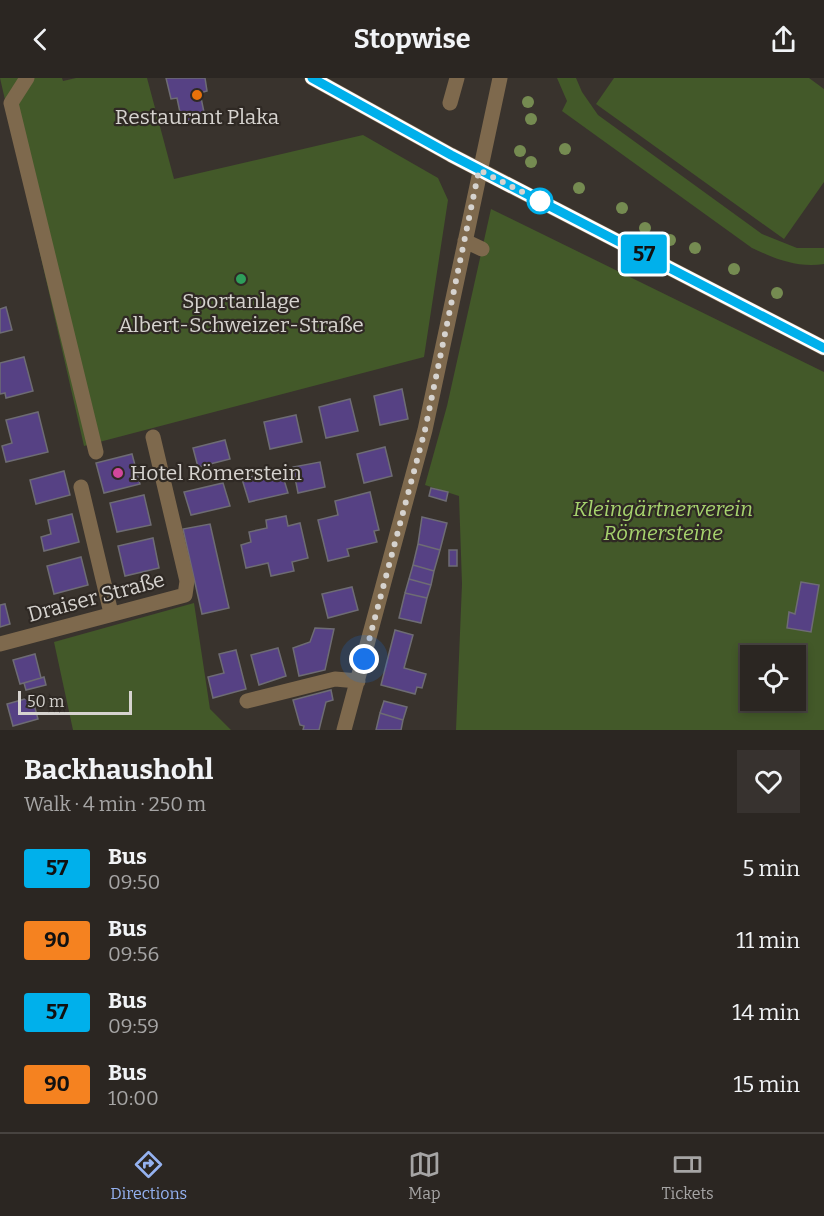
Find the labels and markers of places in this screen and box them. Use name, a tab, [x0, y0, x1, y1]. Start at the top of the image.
marker: Restaurant Plaka	[190, 88, 204, 102]
place label: Restaurant Plaka	[115, 104, 280, 130]
unlabelled marker	[527, 188, 553, 214]
marker: Sportanlage Albert-Schweizer-Straße	[234, 272, 248, 286]
place label: Sportanlage Albert-Schweizer-Straße	[118, 288, 364, 338]
place label: Hotel Römerstein	[130, 460, 302, 486]
marker: Hotel Römerstein	[111, 466, 125, 480]

